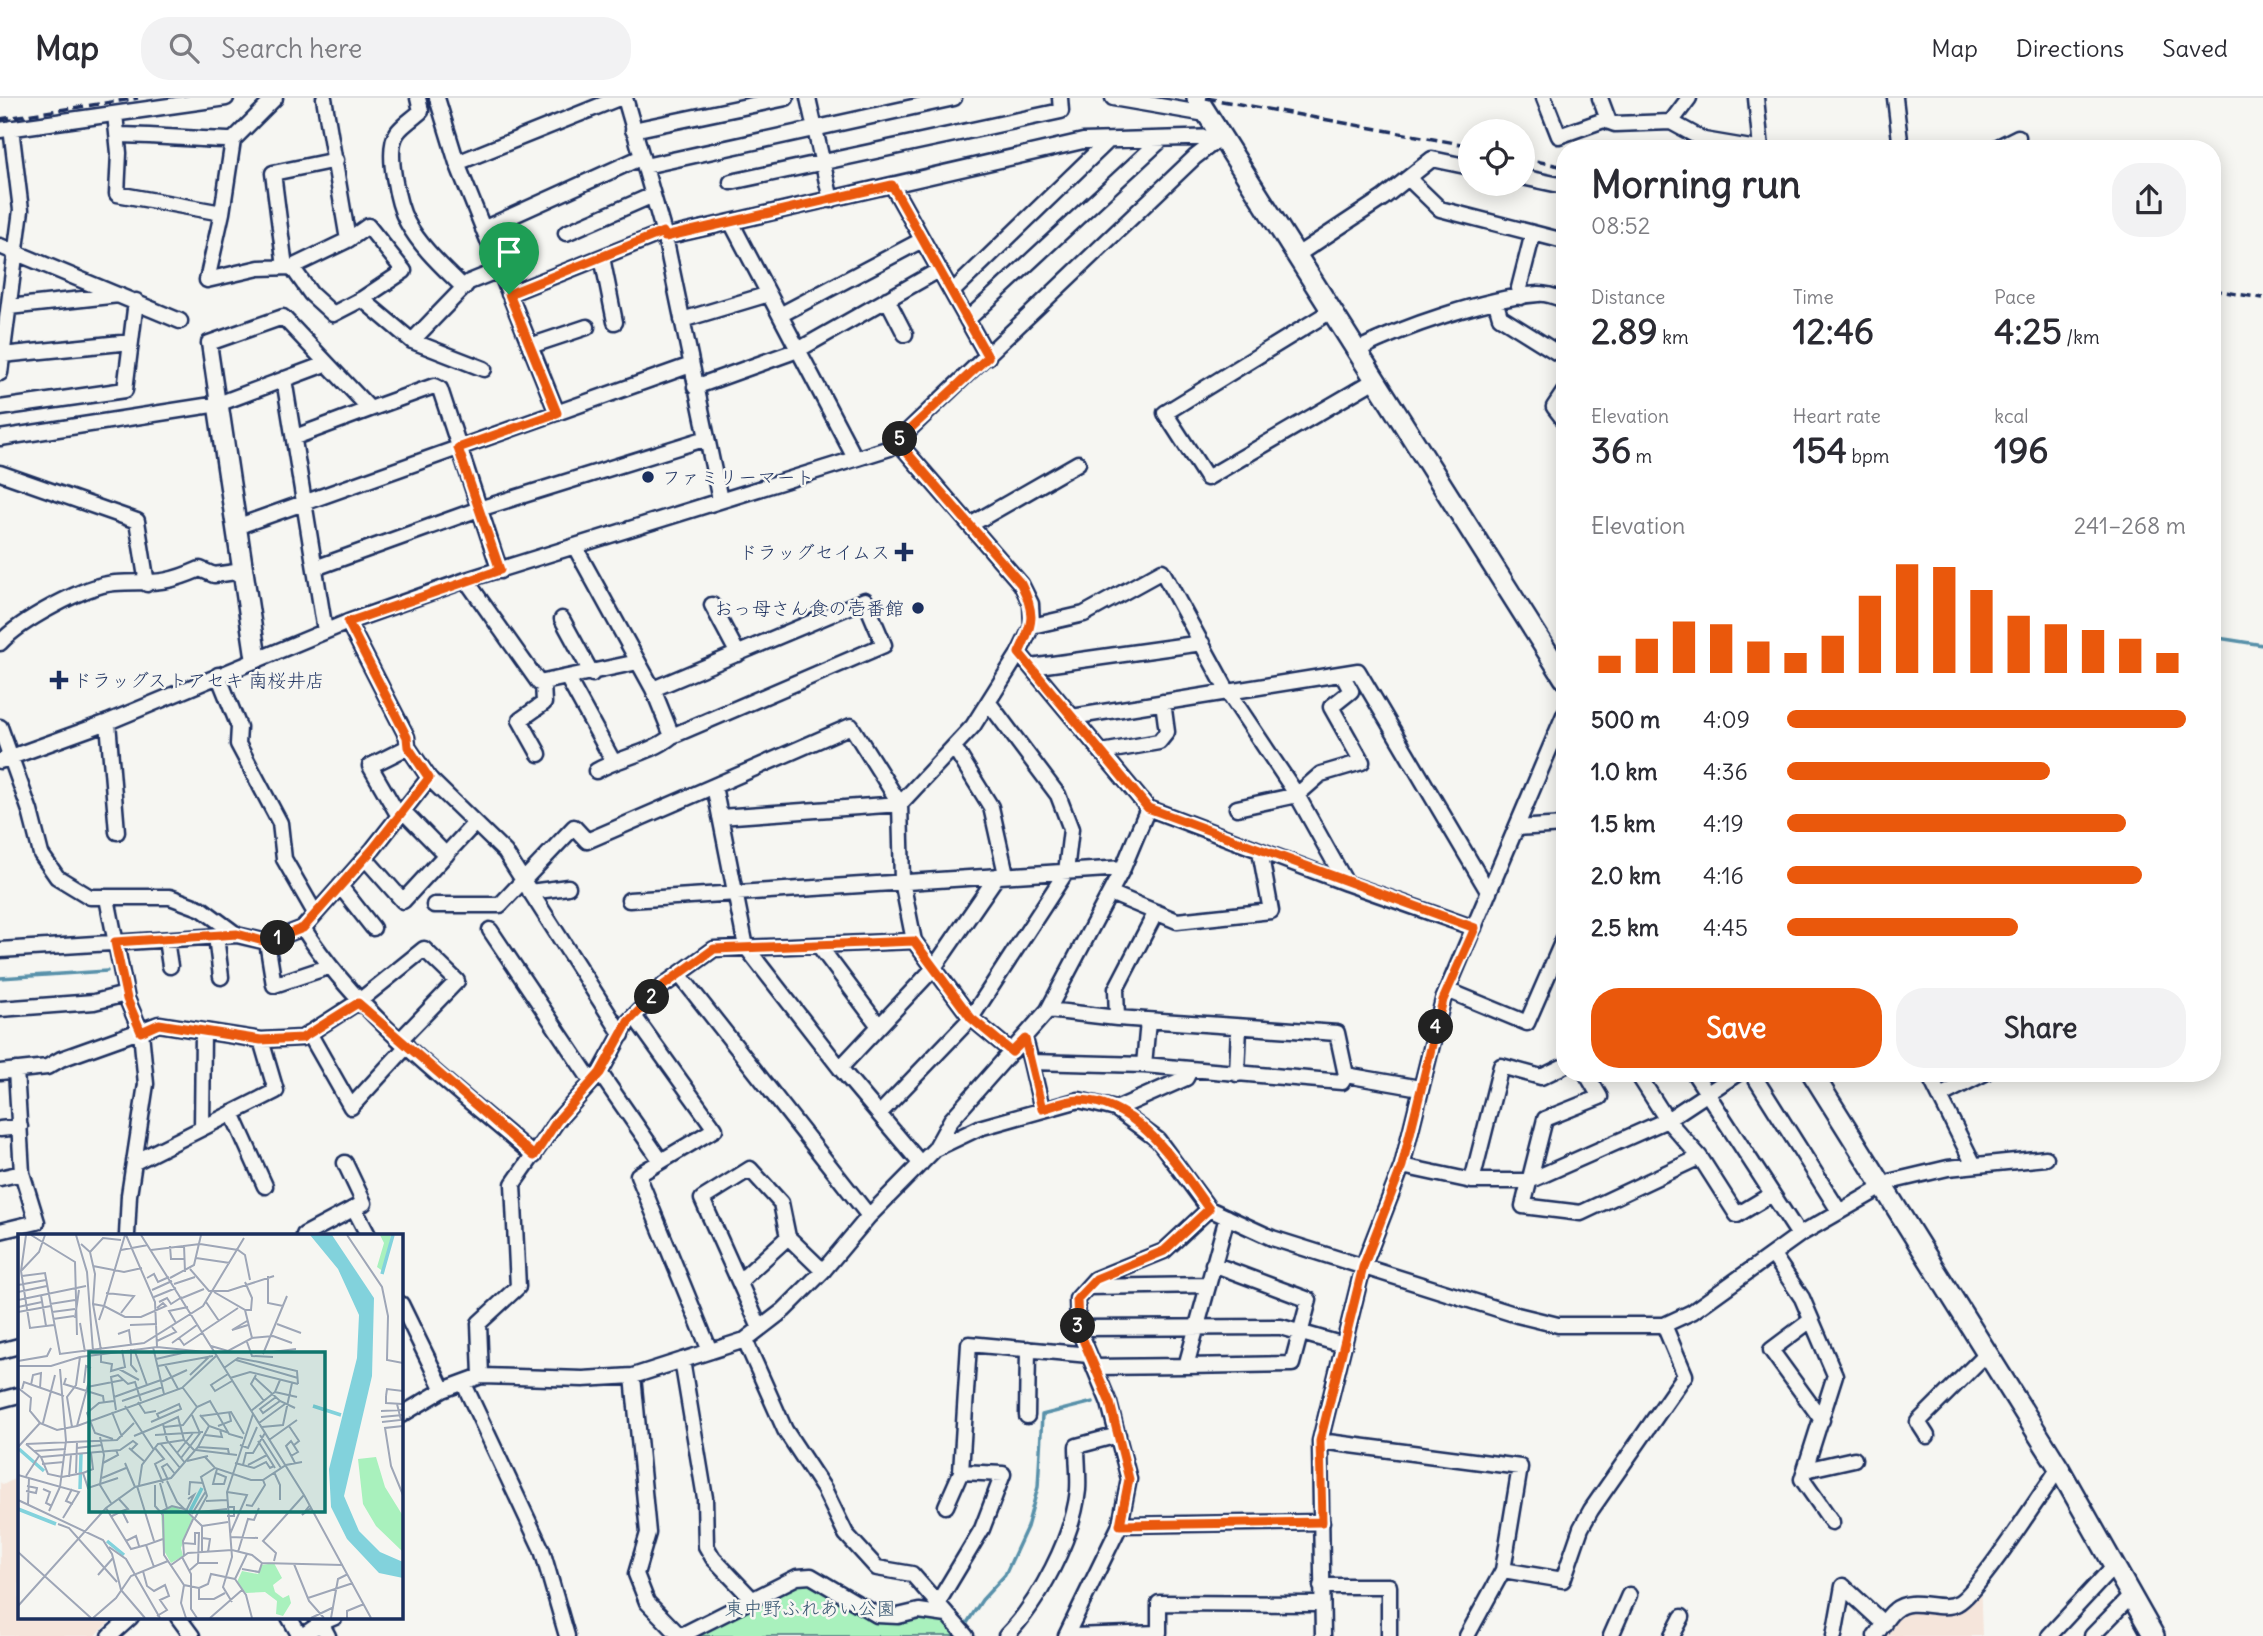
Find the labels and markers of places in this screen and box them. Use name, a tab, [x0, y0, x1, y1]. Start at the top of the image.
pin	[479, 222, 539, 294]
pin: 5	[883, 422, 918, 456]
place label: ファミリーマート	[662, 465, 814, 489]
marker: ファミリーマート	[640, 469, 656, 485]
place label: ドラッグセイムス	[739, 540, 890, 564]
marker: ドラッグセイムス	[896, 544, 912, 560]
place label: おっ母さん食の壱番館	[714, 596, 904, 620]
marker: おっ母さん食の壱番館	[910, 600, 926, 616]
place label: ドラッグストアセキ 南桜井店	[73, 668, 325, 692]
marker: ドラッグストアセキ 南桜井店	[51, 672, 67, 688]
pin: 1	[260, 920, 296, 956]
pin: 2	[634, 979, 670, 1014]
pin: 4	[1418, 1010, 1454, 1044]
pin: 3	[1060, 1308, 1096, 1344]

